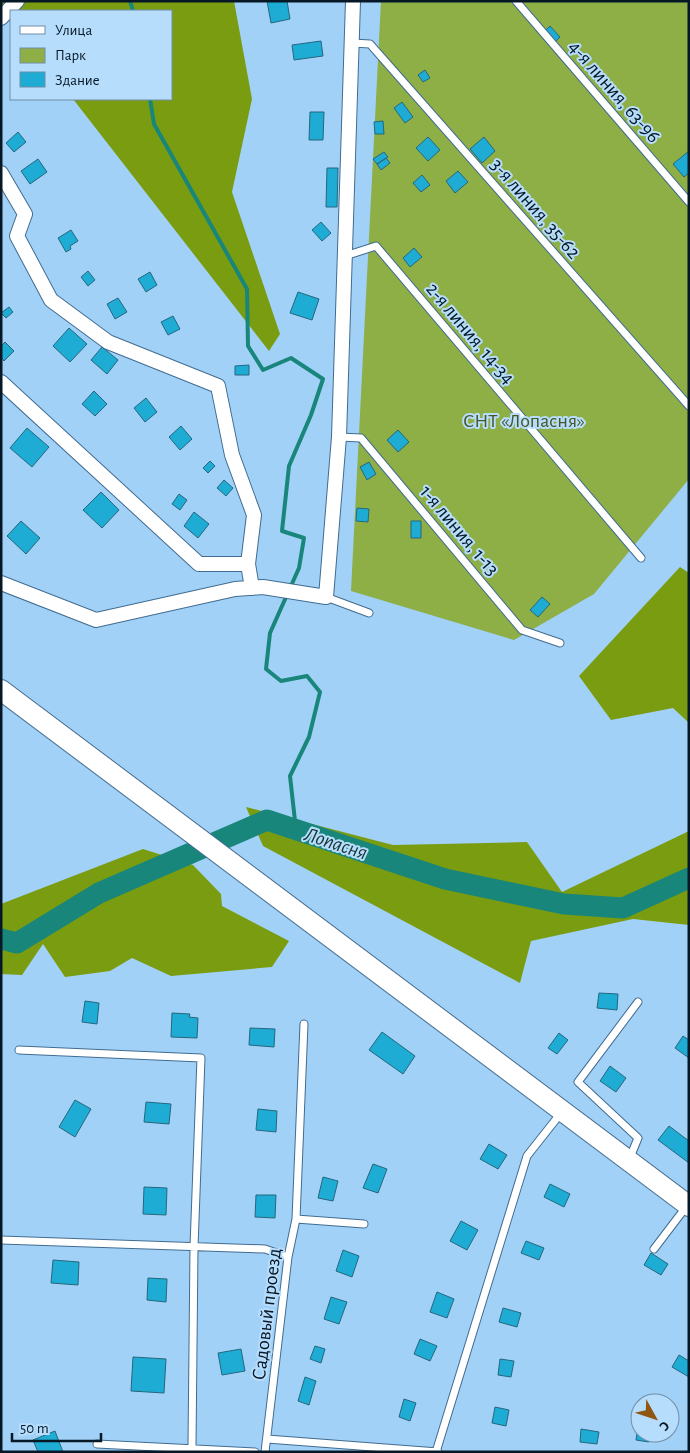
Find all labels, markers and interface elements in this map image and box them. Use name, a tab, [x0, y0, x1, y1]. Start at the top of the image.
legend	[10, 10, 172, 100]
text: Улица	[55, 23, 92, 38]
street label: 4-я линия, 63-96	[565, 37, 664, 147]
text: Парк	[55, 48, 86, 63]
text: Здание	[55, 73, 100, 88]
street label: 3-я линия, 35-62	[486, 155, 584, 263]
street label: 2-я линия, 14-34	[422, 279, 518, 388]
park label: СНТ «Лопасня»	[463, 411, 585, 431]
street label: 1-я линия, 1-13	[416, 482, 503, 580]
water label: Лопасня	[301, 823, 370, 863]
street label: Садовый проезд	[249, 1247, 285, 1381]
north arrow	[630, 1393, 680, 1443]
scale bar	[12, 1410, 101, 1442]
text: С	[656, 1418, 672, 1433]
text: 50 m	[20, 1421, 49, 1436]

